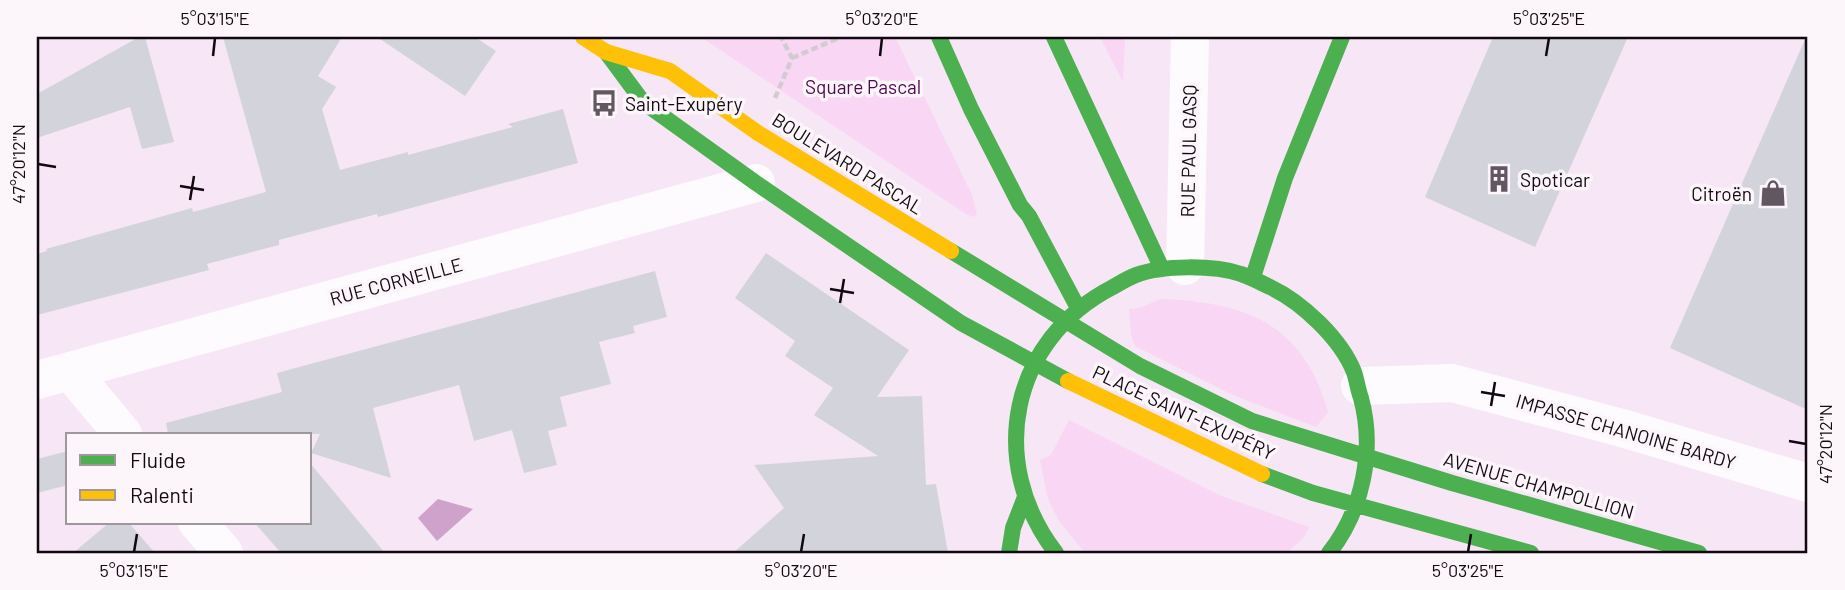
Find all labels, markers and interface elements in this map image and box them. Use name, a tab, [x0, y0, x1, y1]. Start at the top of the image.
text: 5°03'15"E	[180, 7, 250, 29]
text: 5°03'20"E	[845, 7, 919, 29]
text: 5°03'25"E	[1513, 7, 1585, 29]
park label: Square Pascal	[805, 75, 921, 98]
street label: RUE PAUL GASQ	[1175, 84, 1201, 218]
bus stop icon: Saint-Exupéry	[589, 88, 619, 118]
place label: Saint-Exupéry	[625, 92, 743, 115]
street label: BOULEVARD PASCAL	[768, 107, 928, 219]
text: 47°20'12"N	[7, 124, 29, 204]
building icon: Spoticar	[1484, 164, 1514, 194]
place label: Spoticar	[1520, 168, 1590, 191]
shop icon: Citroën	[1758, 178, 1788, 208]
place label: Citroën	[1691, 182, 1752, 205]
street label: RUE CORNEILLE	[327, 252, 465, 310]
street label: PLACE SAINT-EXUPÉRY	[1089, 360, 1279, 464]
street label: IMPASSE CHANOINE BARDY	[1513, 389, 1739, 473]
text: 47°20'12"N	[1814, 404, 1836, 484]
legend	[66, 433, 312, 524]
text: Fluide	[130, 447, 186, 472]
street label: AVENUE CHAMPOLLION	[1441, 447, 1637, 523]
text: Ralenti	[130, 482, 194, 507]
text: 5°03'15"E	[99, 559, 169, 581]
text: 5°03'20"E	[764, 559, 838, 581]
text: 5°03'25"E	[1432, 559, 1504, 581]

